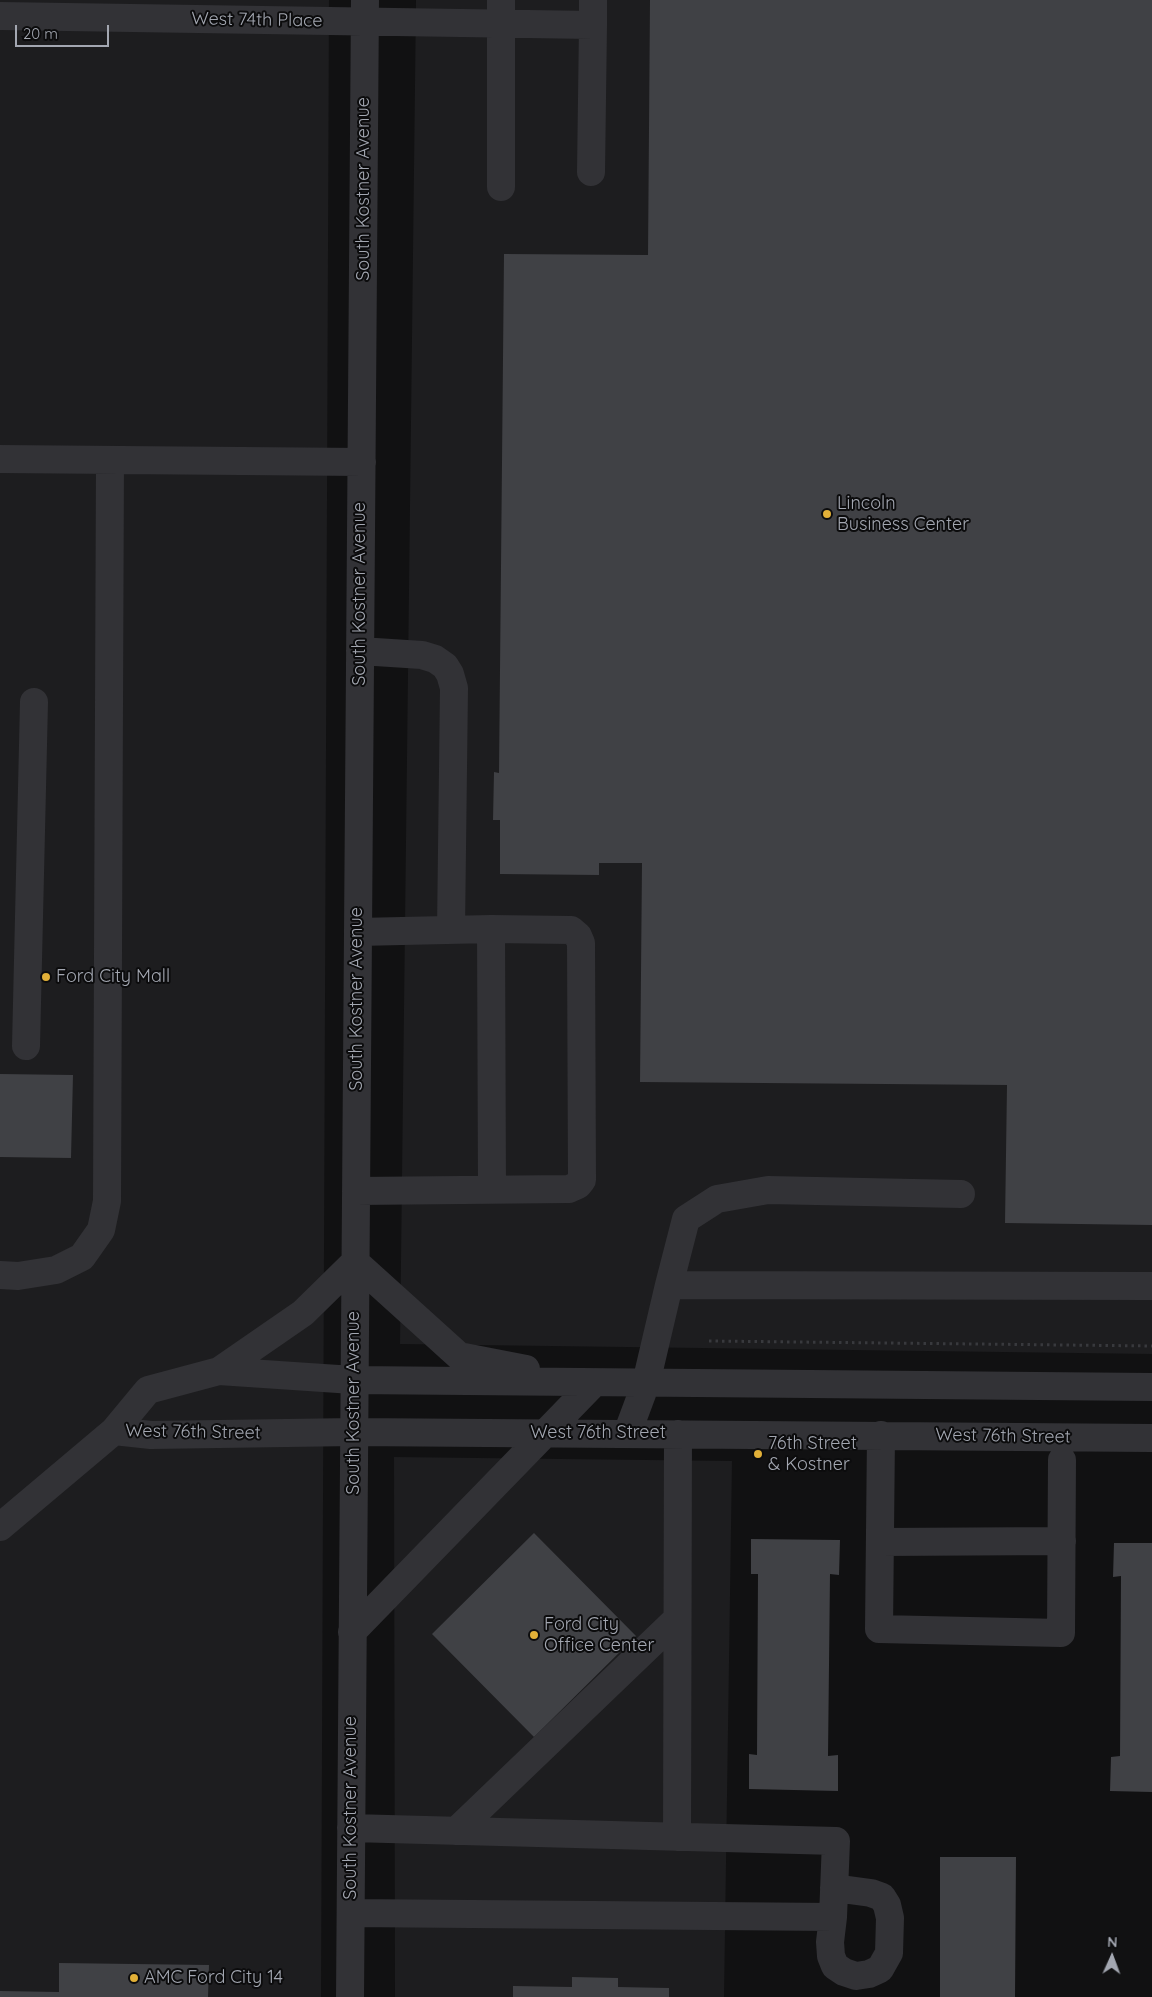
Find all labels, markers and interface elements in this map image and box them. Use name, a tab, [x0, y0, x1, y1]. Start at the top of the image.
street label: West 74th Place	[191, 8, 323, 32]
scale bar	[18, 15, 111, 47]
text: 20 m	[23, 24, 58, 43]
street label: South Kostner Avenue	[353, 97, 375, 281]
place label: Lincoln Business Center	[837, 493, 969, 536]
street label: South Kostner Avenue	[349, 502, 371, 686]
marker: Lincoln Business Center	[821, 508, 833, 520]
street label: South Kostner Avenue	[346, 907, 368, 1091]
place label: Ford City Mall	[56, 966, 170, 988]
marker: Ford City Mall	[40, 971, 52, 983]
street label: South Kostner Avenue	[343, 1311, 365, 1495]
street label: West 76th Street	[125, 1420, 261, 1444]
street label: West 76th Street	[530, 1422, 666, 1444]
street label: West 76th Street	[935, 1424, 1071, 1448]
place label: 76th Street & Kostner	[768, 1433, 857, 1476]
marker: 76th Street & Kostner	[752, 1448, 764, 1460]
place label: Ford City Office Center	[544, 1614, 654, 1656]
marker: Ford City Office Center	[528, 1629, 540, 1641]
street label: South Kostner Avenue	[340, 1716, 362, 1900]
north arrow	[1087, 1932, 1137, 1982]
text: N	[1107, 1933, 1118, 1951]
place label: AMC Ford City 14	[144, 1967, 283, 1989]
marker: AMC Ford City 14	[128, 1972, 140, 1984]

